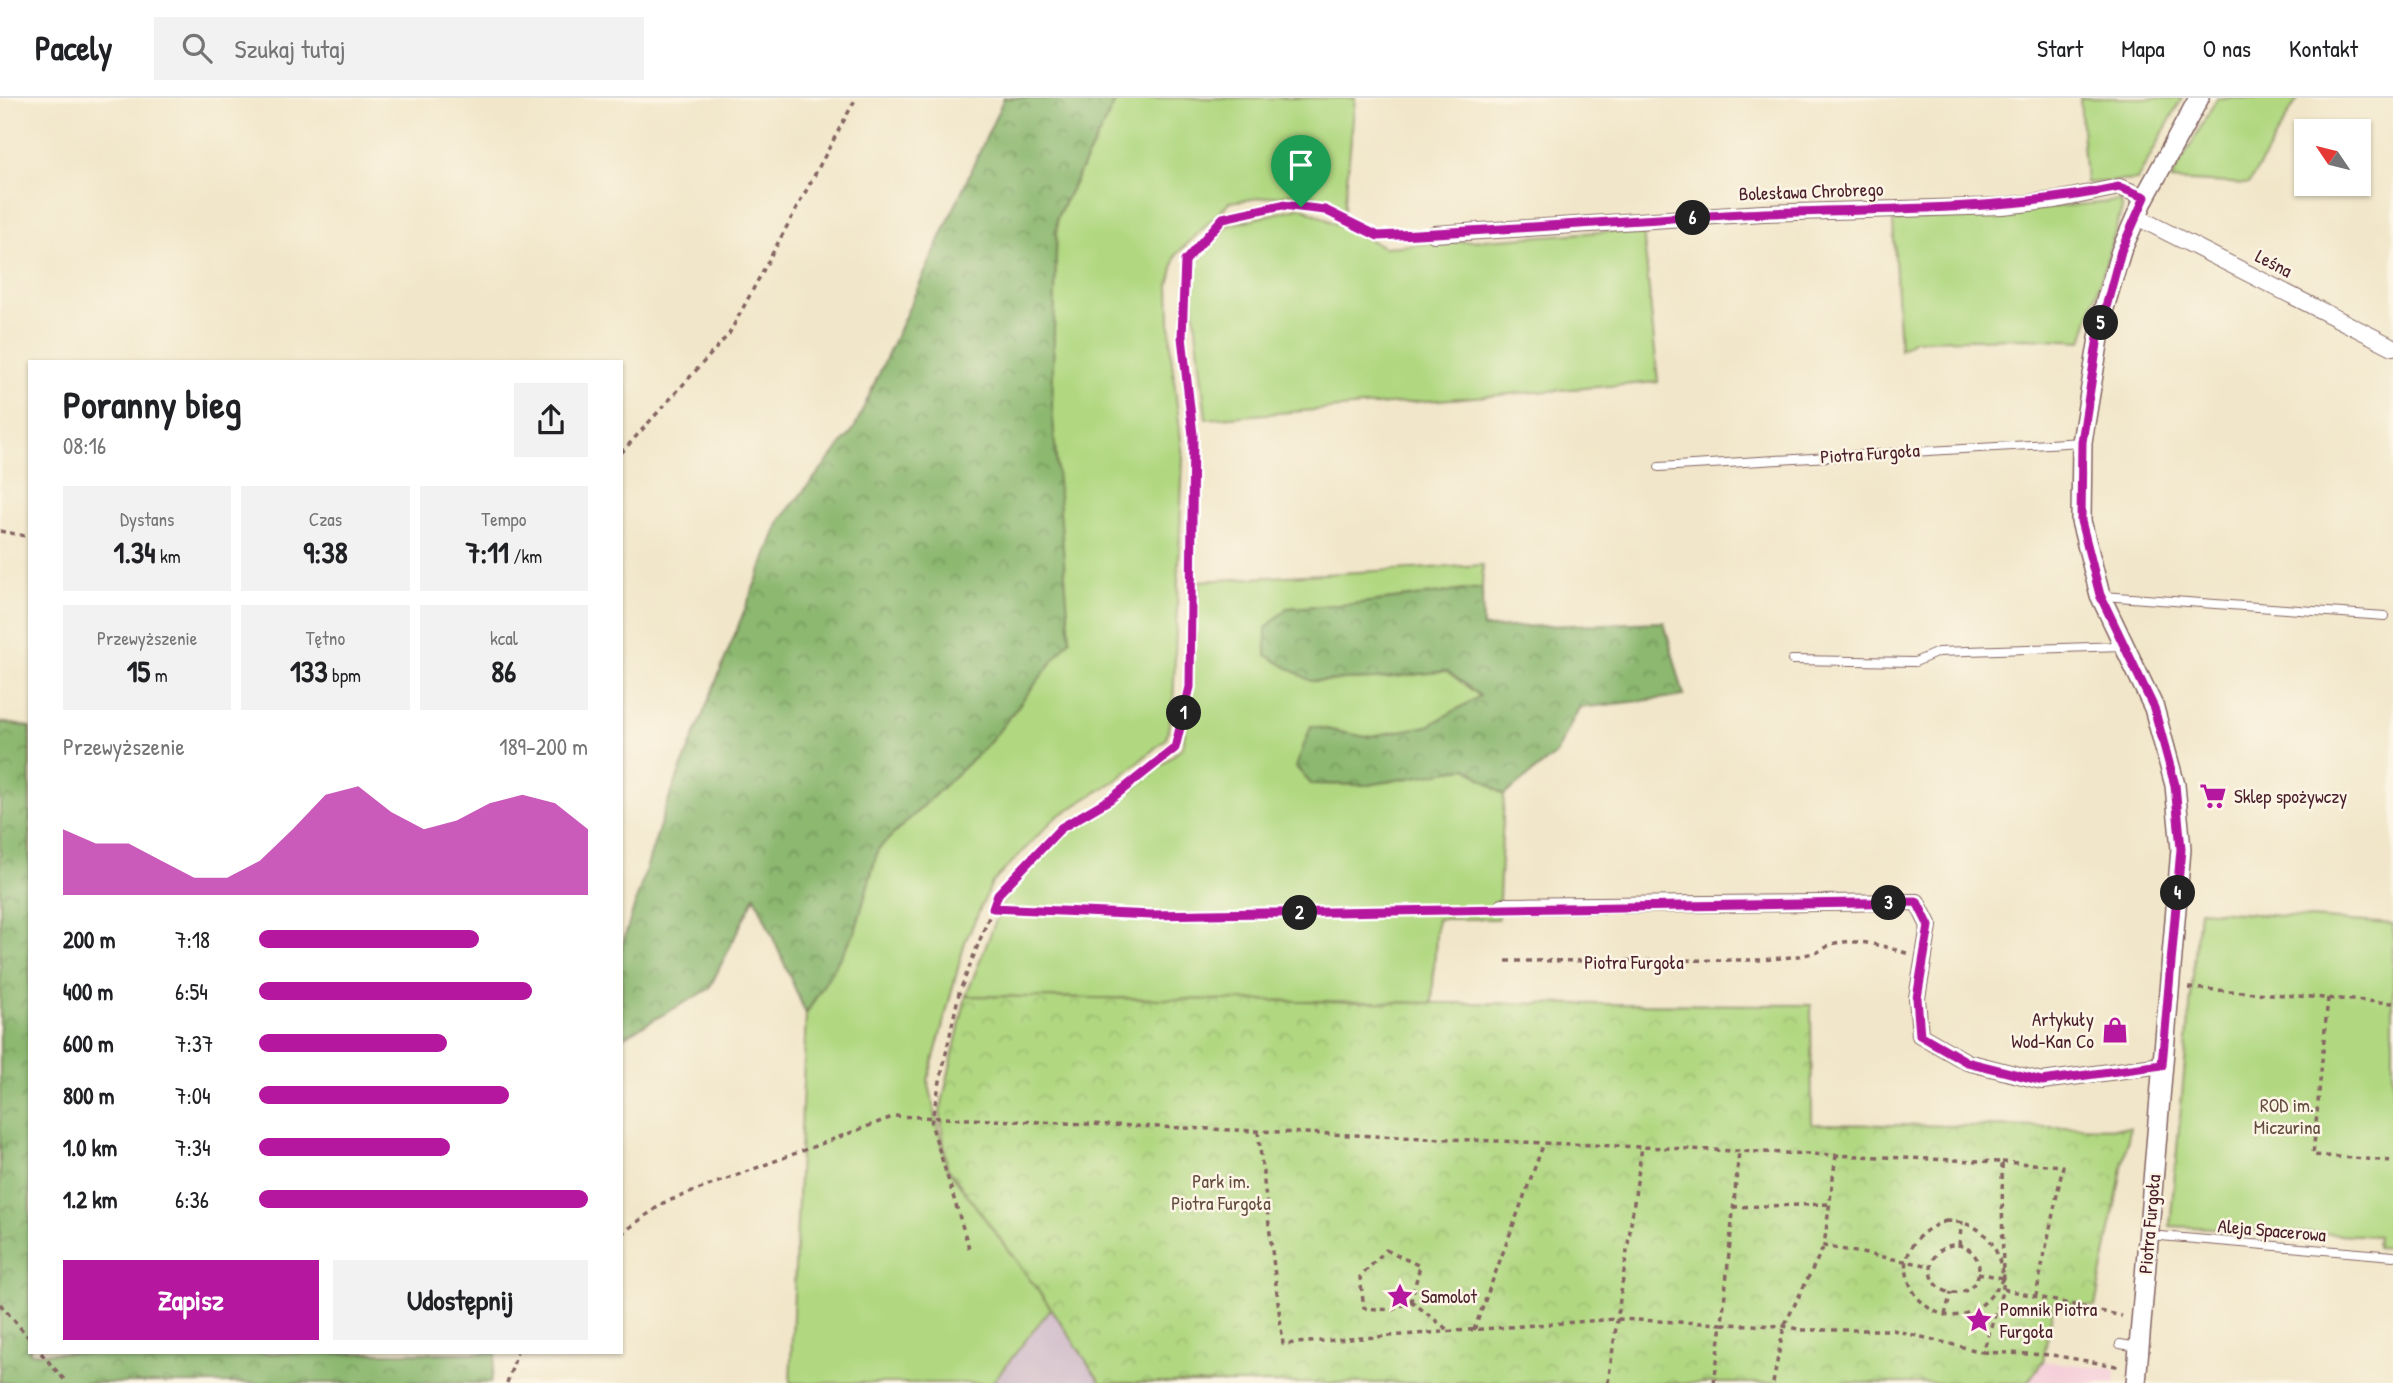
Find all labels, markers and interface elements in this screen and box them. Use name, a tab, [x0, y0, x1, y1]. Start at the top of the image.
search box	[154, 17, 644, 80]
text: Pacely	[35, 26, 112, 70]
icon: search	[178, 29, 216, 67]
text: Szukaj tutaj	[234, 31, 346, 66]
text: Start	[2037, 32, 2083, 64]
text: Mapa	[2121, 32, 2165, 64]
text: O nas	[2203, 32, 2251, 64]
text: Kontakt	[2289, 32, 2358, 64]
north arrow	[2294, 119, 2371, 196]
map controls	[2294, 119, 2371, 196]
pin	[1271, 135, 1331, 207]
icon: arrive	[1282, 146, 1320, 184]
street label: Bolesława Chrobrego	[1738, 175, 1884, 207]
pin: 6	[1676, 200, 1710, 236]
text: 6	[1689, 204, 1696, 230]
street label: Leśna	[2251, 243, 2297, 283]
pin: 5	[2084, 306, 2118, 341]
text: 5	[2096, 309, 2105, 335]
text: Poranny bieg	[63, 378, 242, 430]
button: share	[514, 383, 588, 457]
text: 08:16	[63, 430, 106, 461]
street label: Piotra Furgoła	[1819, 437, 1921, 469]
text: Dystans	[120, 506, 174, 532]
text: Czas	[309, 506, 342, 532]
text: Tempo	[481, 506, 526, 532]
text: 1.34	[114, 532, 156, 572]
text: 9:38	[303, 532, 348, 572]
text: 7:11	[465, 532, 509, 572]
text: km	[156, 543, 181, 569]
text: /km	[509, 543, 542, 569]
text: Przewyższenie	[97, 625, 197, 651]
text: Tętno	[306, 625, 345, 651]
text: kcal	[490, 625, 518, 651]
text: 15	[127, 651, 150, 691]
text: 133	[290, 651, 328, 691]
text: 86	[491, 651, 516, 691]
text: m	[150, 662, 168, 688]
text: bpm	[328, 662, 361, 688]
pin: 1	[1166, 696, 1202, 730]
text: 1	[1180, 699, 1187, 725]
text: Przewyższenie	[63, 731, 185, 762]
text: 189–200 m	[499, 731, 588, 762]
supermarket icon: Sklep spożywczy	[2198, 781, 2228, 811]
place label: Sklep spożywczy	[2234, 783, 2347, 809]
pin: 4	[2160, 876, 2196, 910]
text: 4	[2174, 879, 2181, 905]
pin: 3	[1871, 886, 1906, 920]
text: 3	[1884, 889, 1893, 915]
pin: 2	[1282, 896, 1318, 930]
text: 2	[1295, 899, 1304, 925]
text: 200 m	[63, 924, 115, 955]
text: 7:18	[175, 924, 210, 955]
street label: Piotra Furgoła	[1584, 949, 1684, 975]
text: 400 m	[63, 976, 113, 1007]
text: 6:54	[175, 976, 208, 1007]
place label: Artykuły Wod-Kan Co	[2011, 1006, 2094, 1054]
shop icon: Artykuły Wod-Kan Co	[2100, 1015, 2130, 1045]
text: 600 m	[63, 1028, 114, 1059]
text: 7:37	[175, 1028, 213, 1059]
text: 800 m	[63, 1080, 115, 1111]
text: 7:04	[175, 1080, 211, 1111]
park label: ROD im. Miczurina	[2254, 1092, 2321, 1140]
text: 1.0 km	[63, 1132, 117, 1163]
text: 7:34	[175, 1132, 211, 1163]
park label: Park im. Piotra Furgoła	[1171, 1168, 1271, 1216]
street label: Piotra Furgoła	[2132, 1173, 2166, 1275]
text: 1.2 km	[63, 1184, 118, 1215]
text: 6:36	[175, 1184, 209, 1215]
street label: Aleja Spacerowa	[2217, 1212, 2328, 1248]
button: Zapisz	[63, 1260, 319, 1340]
button: Udostępnij	[333, 1260, 588, 1340]
place icon: Samolot	[1385, 1281, 1415, 1311]
place label: Samolot	[1421, 1283, 1477, 1309]
place label: Pomnik Piotra Furgoła	[1999, 1296, 2098, 1344]
place icon: Pomnik Piotra Furgoła	[1964, 1305, 1994, 1335]

